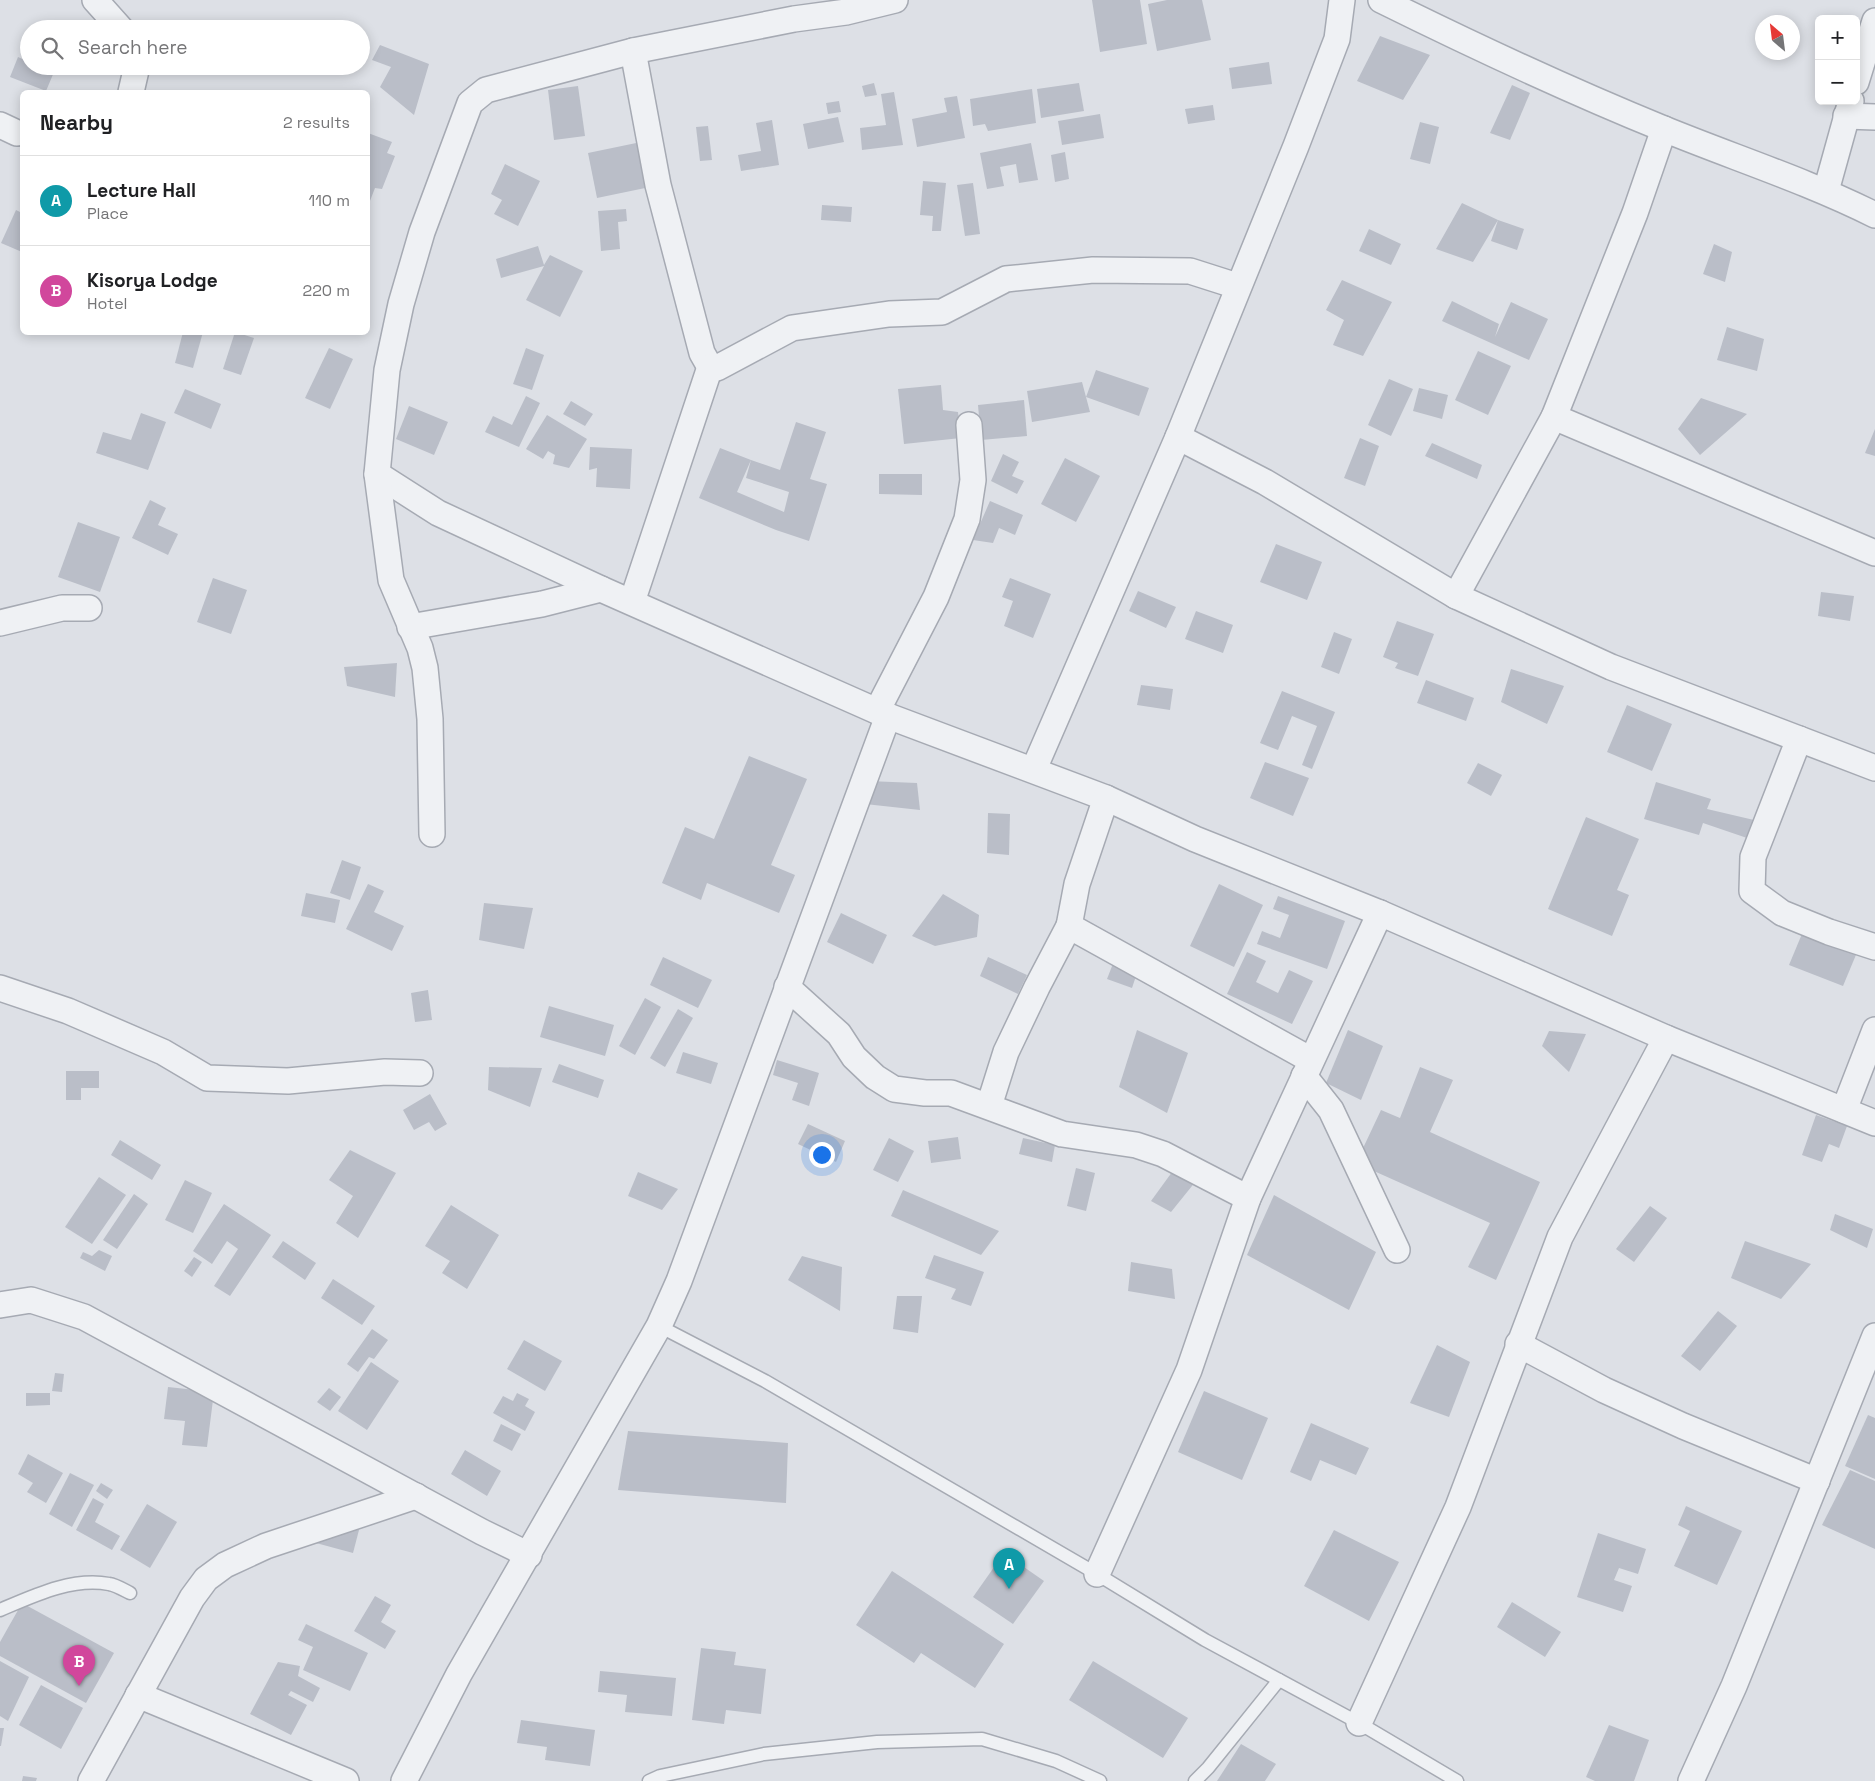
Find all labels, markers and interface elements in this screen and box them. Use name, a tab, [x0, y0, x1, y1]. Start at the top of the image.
north arrow	[1755, 15, 1800, 60]
map controls	[1815, 15, 1860, 105]
button: +	[1815, 15, 1860, 60]
search box	[20, 20, 370, 75]
icon: search	[38, 34, 66, 62]
text: Search here	[78, 35, 188, 60]
button: −	[1815, 60, 1860, 105]
text: Nearby	[40, 109, 113, 136]
text: 2 results	[283, 112, 350, 133]
text: Lecture Hall	[87, 178, 196, 203]
text: A	[51, 190, 61, 211]
text: 110 m	[308, 190, 350, 211]
text: Place	[87, 203, 129, 224]
text: Kisorya Lodge	[87, 268, 218, 293]
text: B	[51, 280, 61, 301]
text: 220 m	[303, 280, 350, 301]
text: Hotel	[87, 293, 128, 314]
your location	[809, 1142, 835, 1168]
pin: A	[993, 1548, 1025, 1589]
pin: B	[63, 1645, 95, 1686]

